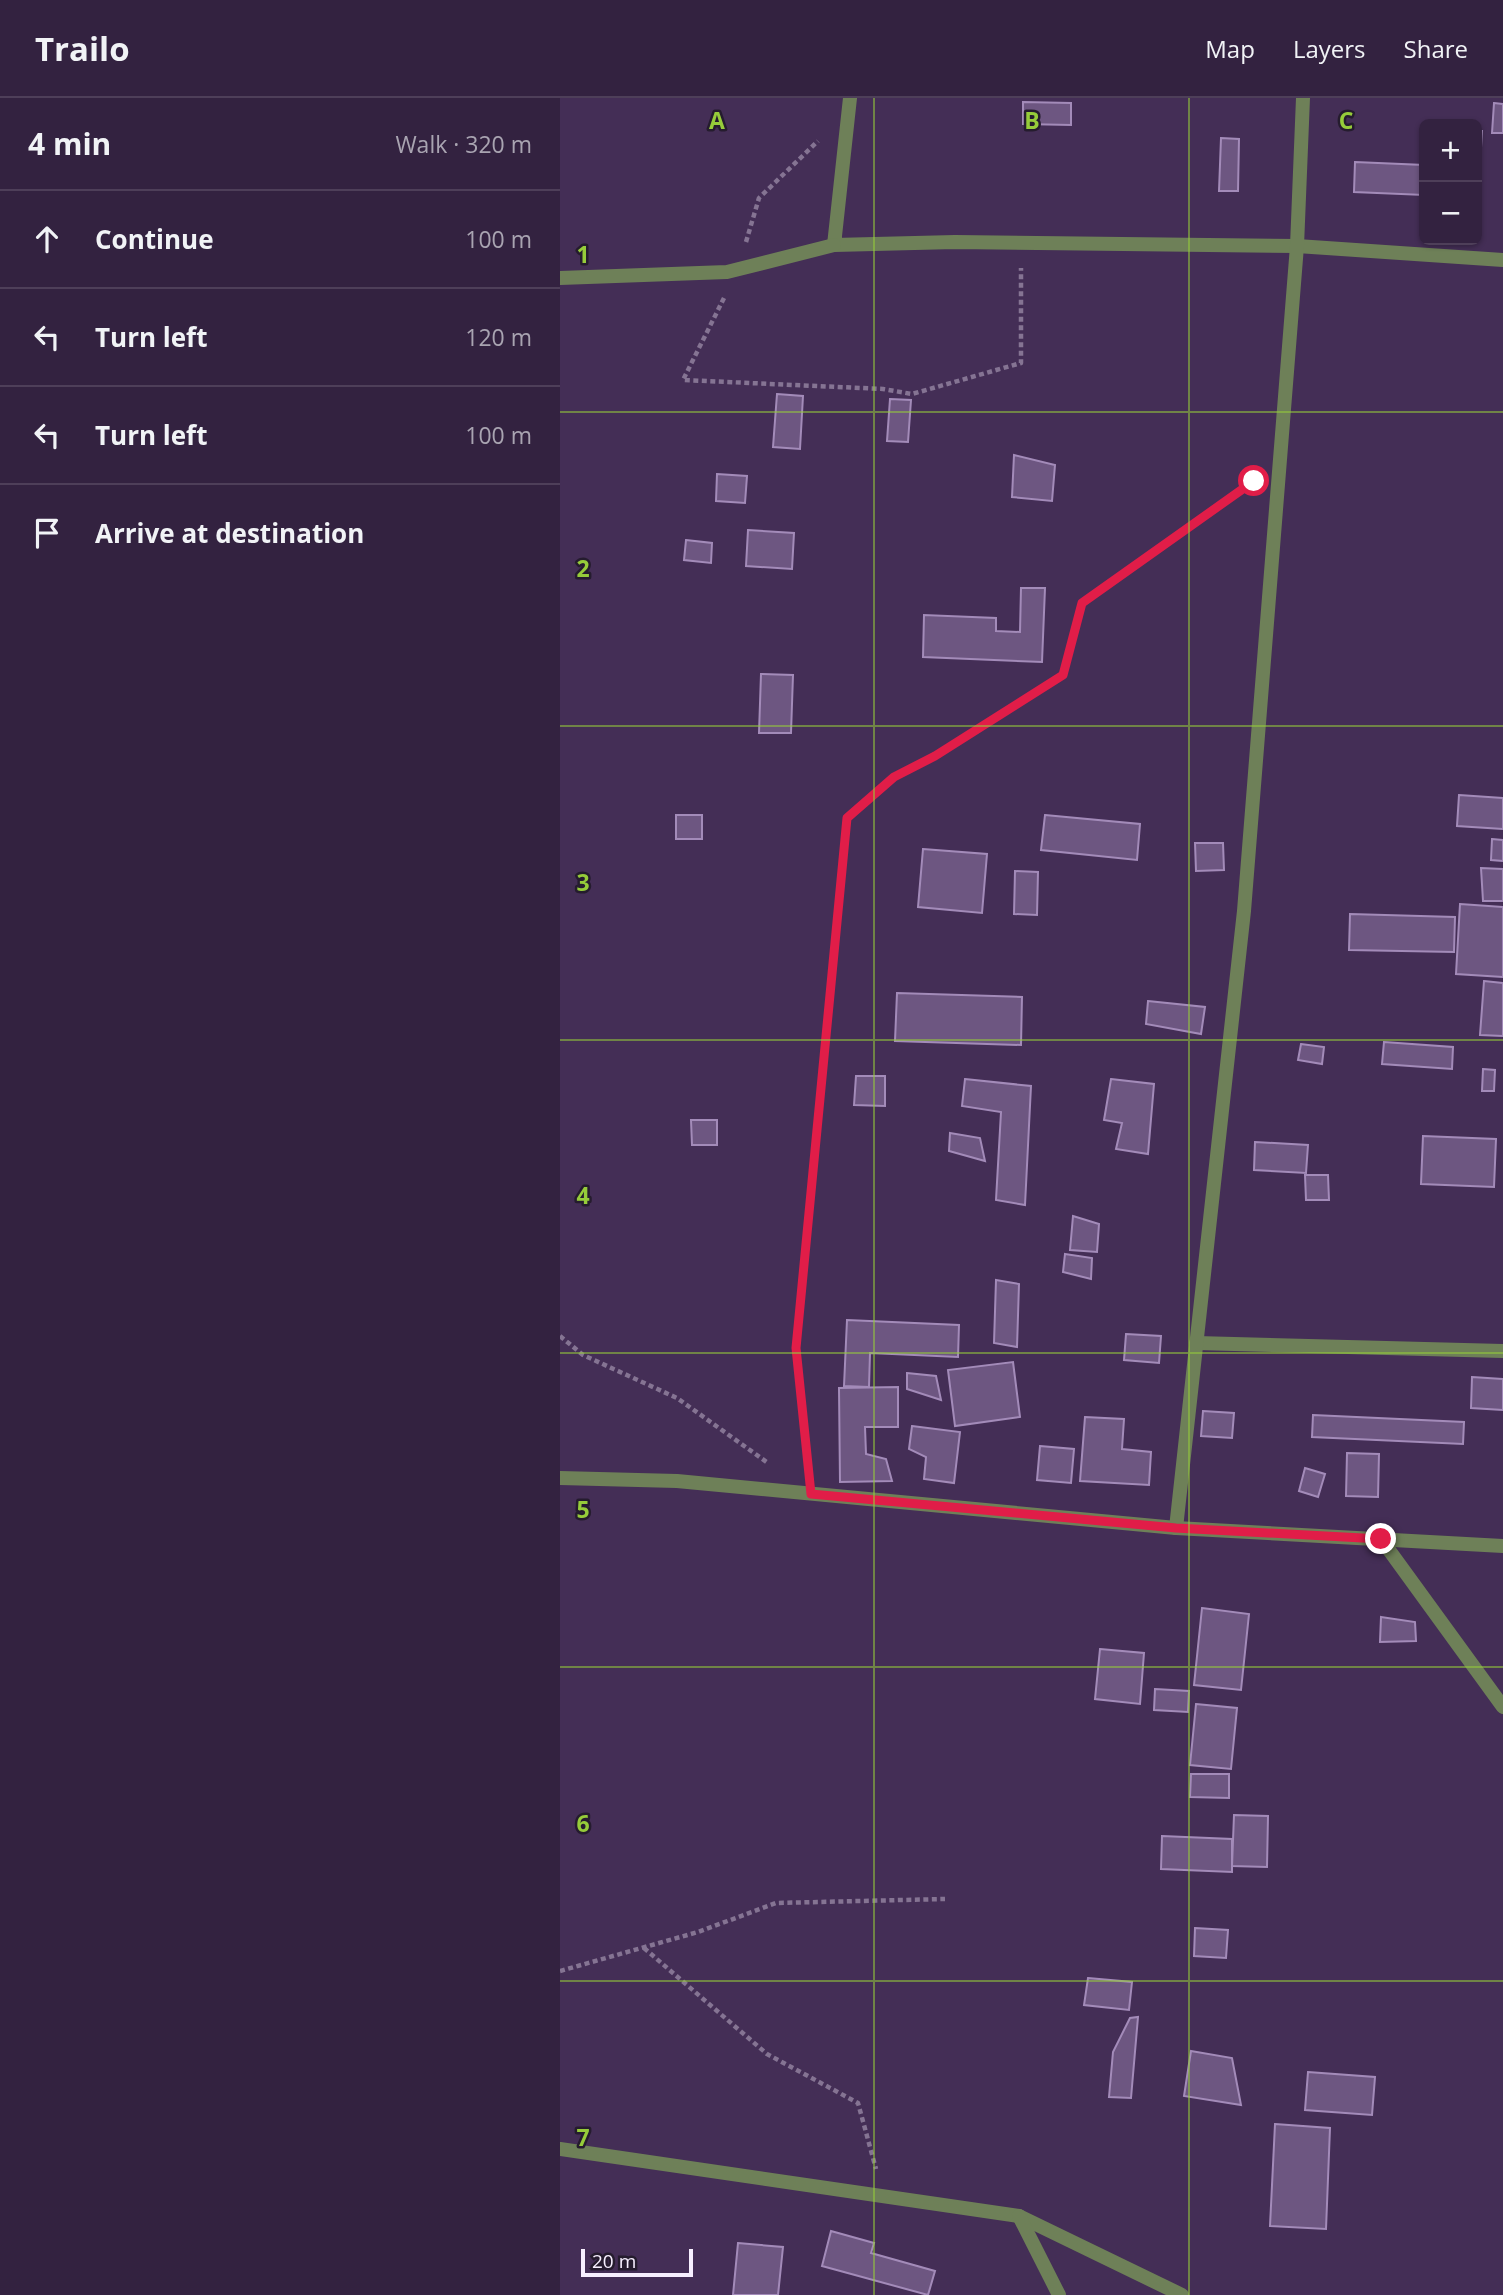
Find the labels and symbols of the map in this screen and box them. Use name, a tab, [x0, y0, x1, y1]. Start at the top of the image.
text: A	[709, 104, 725, 136]
text: B	[1024, 104, 1040, 136]
text: C	[1339, 104, 1353, 136]
text: 1	[576, 238, 590, 270]
route start	[1238, 465, 1269, 496]
text: 2	[576, 552, 590, 584]
text: 3	[576, 866, 590, 898]
text: 4	[576, 1179, 590, 1211]
text: 5	[576, 1493, 590, 1525]
route end	[1365, 1523, 1396, 1554]
text: 6	[576, 1807, 590, 1839]
text: 7	[576, 2121, 590, 2153]
scale bar	[581, 2246, 693, 2278]

